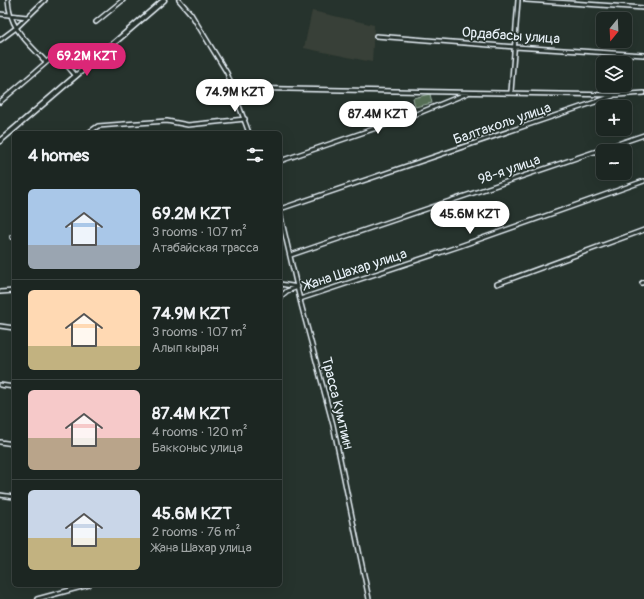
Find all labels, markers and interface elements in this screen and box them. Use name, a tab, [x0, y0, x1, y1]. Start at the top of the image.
north arrow	[596, 12, 632, 48]
map controls	[596, 12, 632, 180]
street label: Ордабасы улица	[461, 24, 561, 47]
pin: 69.2M KZT	[41, 43, 133, 77]
text: 69.2M KZT	[57, 48, 117, 64]
button: layers	[596, 56, 632, 92]
pin: 74.9M KZT	[189, 79, 281, 113]
text: 74.9M KZT	[205, 84, 265, 100]
street label: Балтаколь улица	[451, 99, 553, 148]
button: +	[596, 100, 632, 136]
pin: 87.4M KZT	[332, 101, 424, 135]
text: 87.4M KZT	[348, 106, 408, 122]
icon: filters	[244, 144, 266, 166]
button: −	[596, 144, 632, 180]
text: 4 homes	[28, 145, 89, 166]
street label: 98-я улица	[476, 151, 543, 188]
pin: 45.6M KZT	[424, 201, 516, 235]
text: 69.2M KZT	[152, 203, 231, 224]
icon: home	[60, 205, 108, 253]
text: 45.6M KZT	[439, 206, 501, 222]
text: 3 rooms · 107 m²	[152, 224, 247, 240]
text: Атабайская трасса	[152, 240, 259, 256]
street label: Жана Шахар улица	[300, 245, 409, 295]
text: 74.9M KZT	[152, 303, 231, 324]
icon: home	[60, 306, 108, 354]
text: 3 rooms · 107 m²	[152, 324, 247, 340]
text: Алып кыран	[152, 340, 219, 356]
street label: Трасса Кумтиин	[318, 355, 357, 451]
text: 87.4M KZT	[152, 403, 230, 424]
icon: home	[60, 406, 108, 454]
text: 4 rooms · 120 m²	[152, 424, 247, 440]
text: Бакконыс улица	[152, 440, 243, 456]
text: 45.6M KZT	[152, 503, 232, 524]
icon: home	[60, 506, 108, 554]
text: 2 rooms · 76 m²	[152, 524, 240, 540]
text: Жана Шахар улица	[152, 540, 252, 556]

